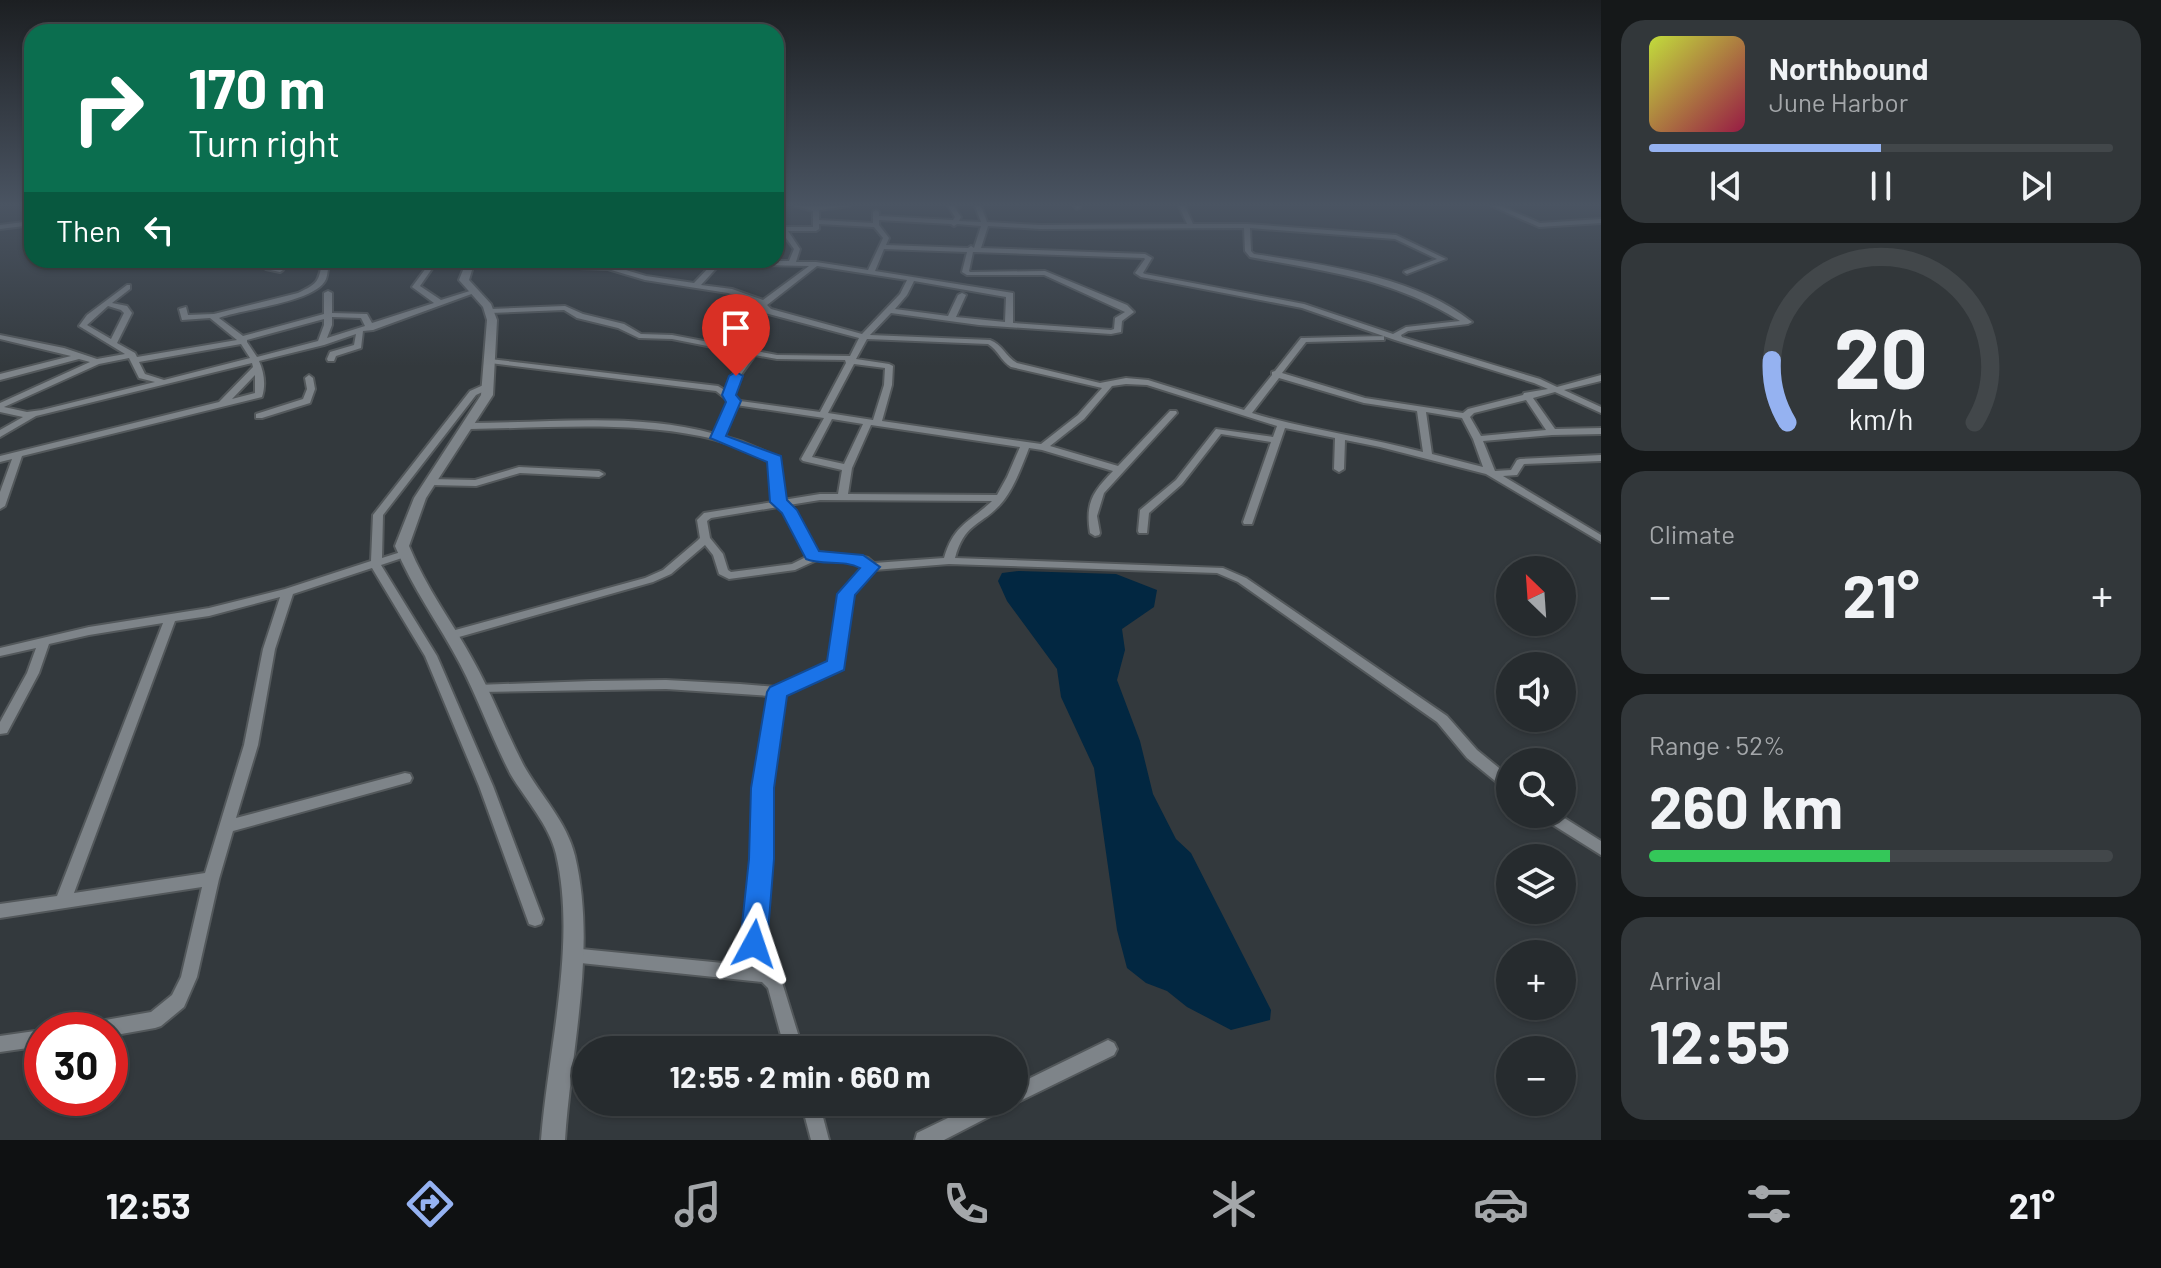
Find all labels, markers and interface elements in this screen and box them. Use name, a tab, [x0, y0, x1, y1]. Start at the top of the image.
text: Northbound	[1769, 50, 1928, 86]
text: 170 m	[188, 53, 325, 120]
icon: right	[56, 56, 160, 160]
text: June Harbor	[1769, 86, 1908, 117]
text: Turn right	[188, 121, 340, 164]
icon: previous	[1704, 164, 1748, 208]
icon: pause	[1859, 164, 1903, 208]
icon: next	[2014, 164, 2058, 208]
icon: left	[137, 208, 181, 252]
text: Then	[56, 212, 121, 248]
pin	[702, 294, 770, 376]
icon: arrive	[714, 306, 758, 350]
text: 20	[1834, 306, 1928, 406]
text: km/h	[1849, 401, 1913, 436]
text: Climate	[1649, 518, 1735, 549]
north arrow	[1496, 556, 1576, 636]
map controls	[1496, 556, 1576, 1116]
text: 21°	[1842, 558, 1920, 630]
text: −	[1649, 568, 1671, 621]
text: +	[2091, 568, 2113, 621]
button: sound	[1496, 652, 1576, 732]
text: Range · 52%	[1649, 729, 1785, 760]
button: search	[1496, 748, 1576, 828]
text: 260 km	[1649, 769, 1843, 841]
button: layers	[1496, 844, 1576, 924]
position arrow	[712, 902, 796, 986]
button: +	[1496, 940, 1576, 1020]
text: Arrival	[1649, 964, 1722, 995]
text: 12:55	[1649, 1004, 1790, 1076]
speed limit sign: 30	[24, 1012, 128, 1116]
button: −	[1496, 1036, 1576, 1116]
text: 12:55 · 2 min · 660 m	[669, 1058, 931, 1094]
icon: directions	[402, 1176, 458, 1232]
icon: music	[670, 1176, 726, 1232]
icon: phone	[938, 1176, 994, 1232]
icon: climate	[1206, 1176, 1262, 1232]
icon: car	[1473, 1176, 1529, 1232]
icon: filters	[1741, 1176, 1797, 1232]
text: 12:53	[106, 1183, 191, 1226]
text: 21°	[2009, 1183, 2055, 1226]

